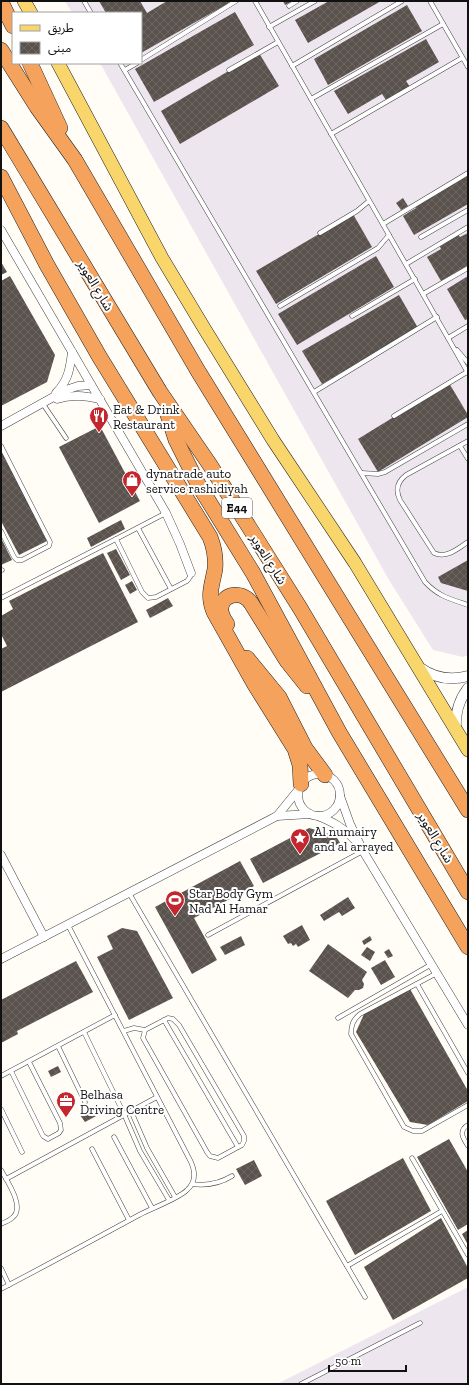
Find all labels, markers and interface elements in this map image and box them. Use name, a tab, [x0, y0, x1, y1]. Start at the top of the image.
legend	[12, 12, 142, 64]
text: طريق	[48, 21, 74, 36]
text: مبنى	[48, 41, 71, 55]
street label: شارع العوير	[71, 256, 117, 315]
place label: Eat & Drink Restaurant	[113, 402, 180, 432]
restaurant icon: Eat & Drink Restaurant	[88, 405, 110, 433]
place label: dynatrade auto service rashidiyah	[146, 466, 248, 496]
shop icon: dynatrade auto service rashidiyah	[121, 469, 143, 497]
road number: E44	[222, 498, 252, 518]
street label: شارع العوير	[244, 530, 290, 589]
street label: شارع العوير	[411, 808, 457, 867]
place label: Al numairy and al arrayed	[314, 824, 393, 854]
place icon: Al numairy and al arrayed	[289, 827, 311, 855]
place label: Star Body Gym Nad Al Hamar	[189, 886, 274, 916]
sports icon: Star Body Gym Nad Al Hamar	[164, 889, 186, 917]
place label: Belhasa Driving Centre	[80, 1087, 164, 1117]
office icon: Belhasa Driving Centre	[55, 1090, 77, 1118]
scale bar	[329, 1347, 406, 1373]
text: 50 m	[335, 1354, 362, 1368]

